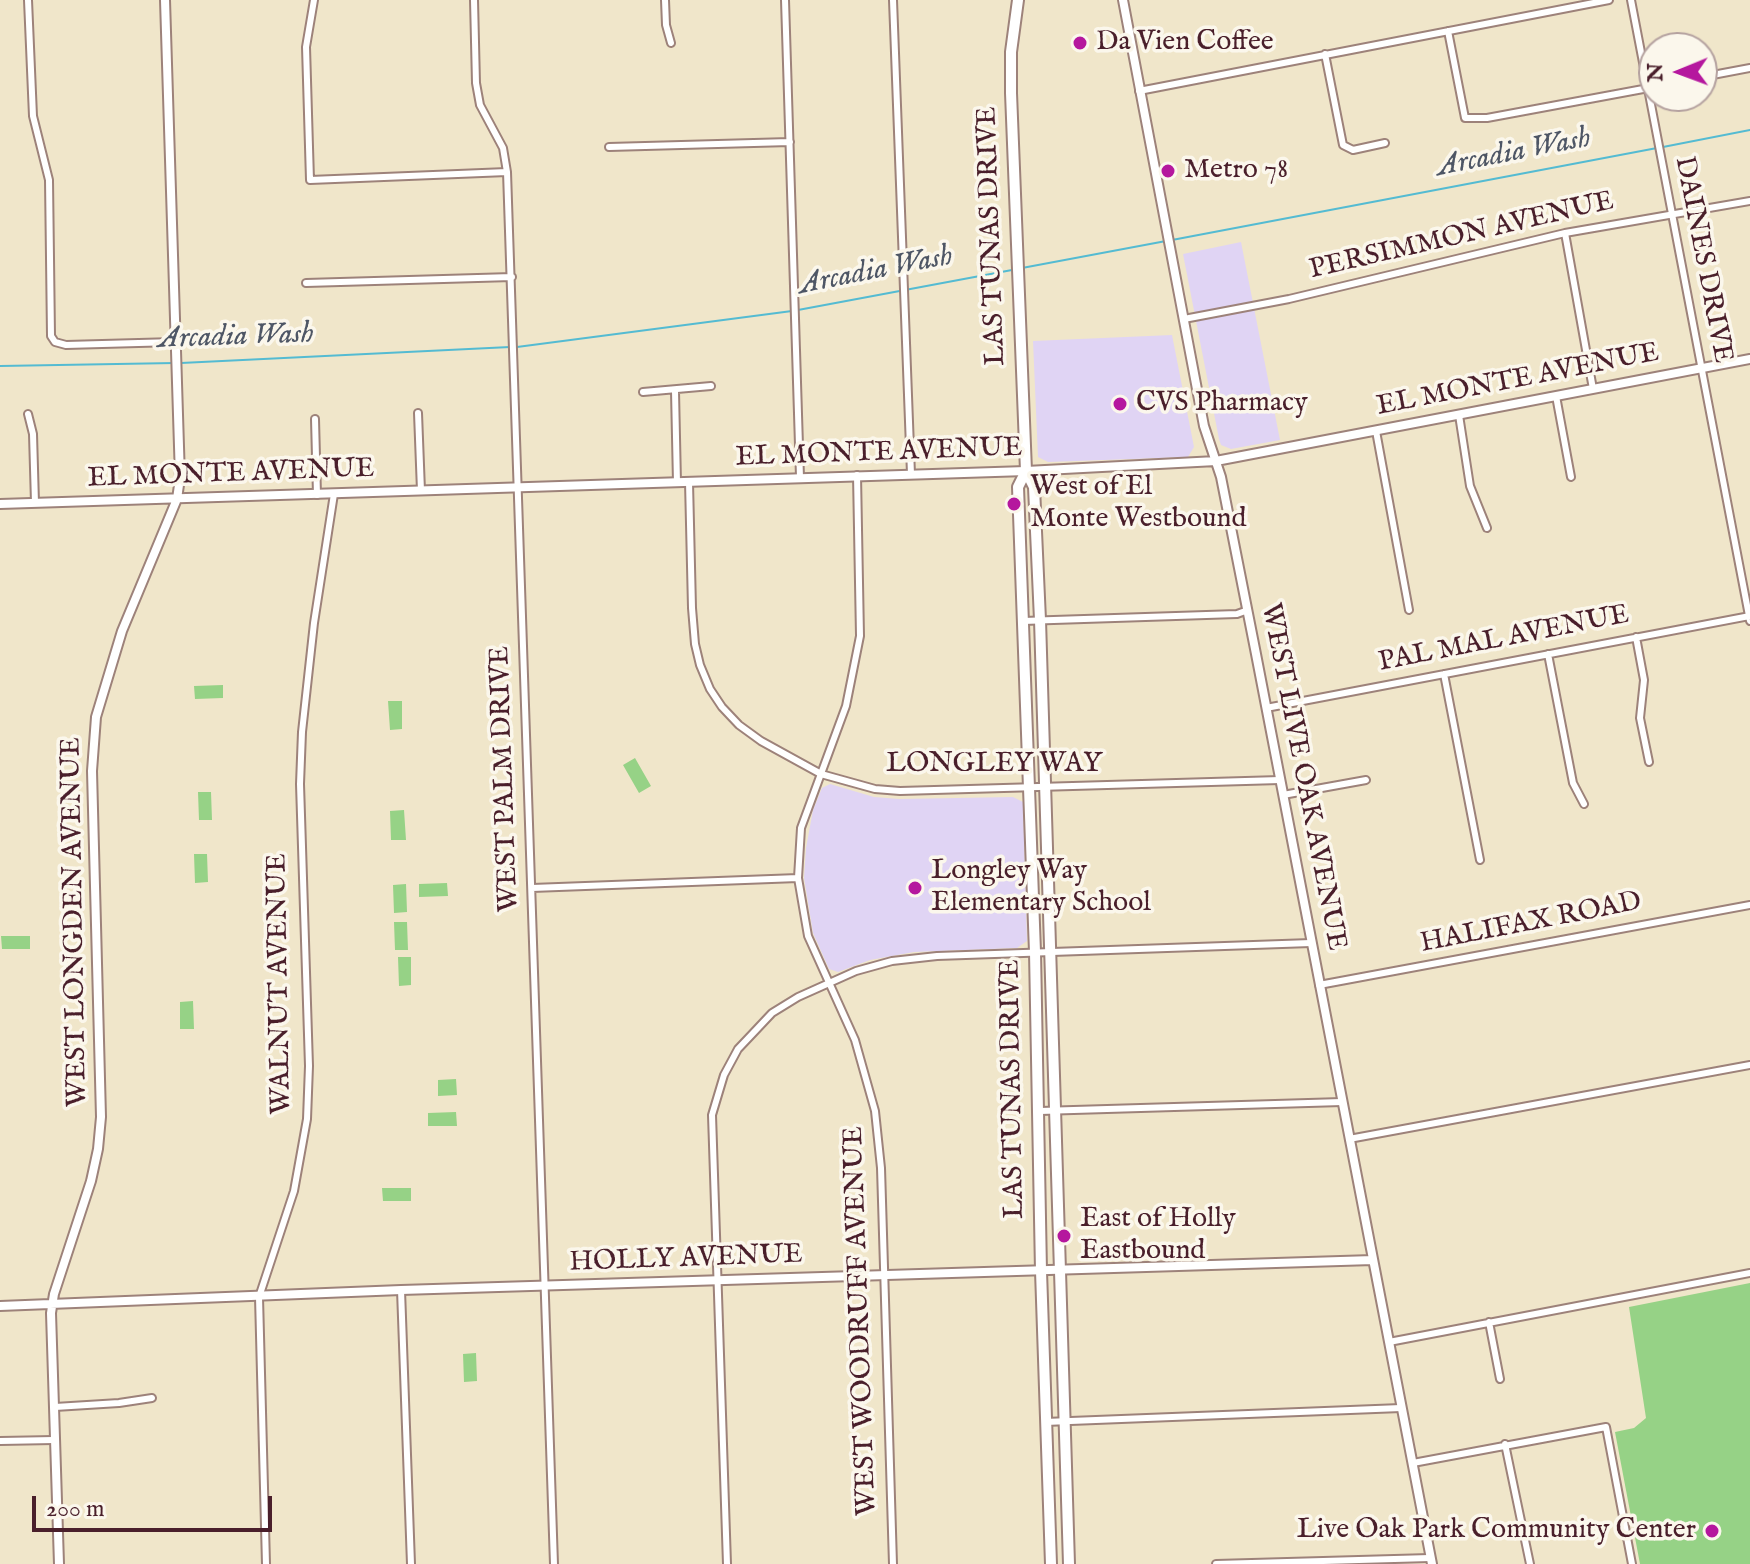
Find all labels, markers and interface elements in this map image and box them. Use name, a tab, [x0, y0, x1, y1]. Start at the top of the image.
place label: Da Vien Coffee	[1096, 26, 1274, 60]
north arrow	[1638, 32, 1718, 112]
marker: Da Vien Coffee	[1071, 34, 1089, 52]
text: N	[1642, 63, 1670, 82]
street label: LAS TUNAS DRIVE	[972, 106, 1014, 366]
water label: Arcadia Wash	[1434, 121, 1594, 187]
place label: Metro 78	[1184, 154, 1288, 188]
street label: DAINES DRIVE	[1665, 154, 1739, 366]
marker: Metro 78	[1159, 162, 1177, 180]
street label: PERSIMMON AVENUE	[1307, 186, 1617, 288]
water label: Arcadia Wash	[796, 239, 956, 305]
water label: Arcadia Wash	[158, 317, 314, 359]
street label: EL MONTE AVENUE	[1374, 337, 1662, 425]
place label: CVS Pharmacy	[1136, 387, 1308, 421]
marker: CVS Pharmacy	[1111, 395, 1129, 413]
street label: EL MONTE AVENUE	[735, 432, 1023, 476]
street label: EL MONTE AVENUE	[87, 453, 375, 497]
place label: West of El Monte Westbound	[1030, 471, 1246, 537]
marker: West of El Monte Westbound	[1005, 495, 1023, 513]
street label: PAL MAL AVENUE	[1376, 599, 1632, 681]
street label: WEST LIVE OAK AVENUE	[1252, 600, 1352, 954]
street label: WEST PALM DRIVE	[485, 645, 527, 913]
street label: WEST LONGDEN AVENUE	[56, 737, 96, 1107]
street label: LONGLEY WAY	[886, 748, 1102, 782]
street label: WALNUT AVENUE	[262, 853, 300, 1115]
place label: Longley Way Elementary School	[931, 855, 1151, 921]
marker: Longley Way Elementary School	[906, 879, 924, 897]
street label: HALIFAX ROAD	[1418, 886, 1644, 962]
street label: LAS TUNAS DRIVE	[995, 959, 1033, 1219]
street label: WEST WOODRUFF AVENUE	[838, 1126, 886, 1516]
place label: East of Holly Eastbound	[1080, 1203, 1236, 1269]
marker: East of Holly Eastbound	[1055, 1227, 1073, 1245]
street label: HOLLY AVENUE	[569, 1239, 803, 1281]
scale bar	[36, 1480, 276, 1530]
text: 200 m	[46, 1494, 105, 1525]
place label: Live Oak Park Community Center	[1297, 1514, 1696, 1548]
marker: Live Oak Park Community Center	[1703, 1522, 1721, 1540]

